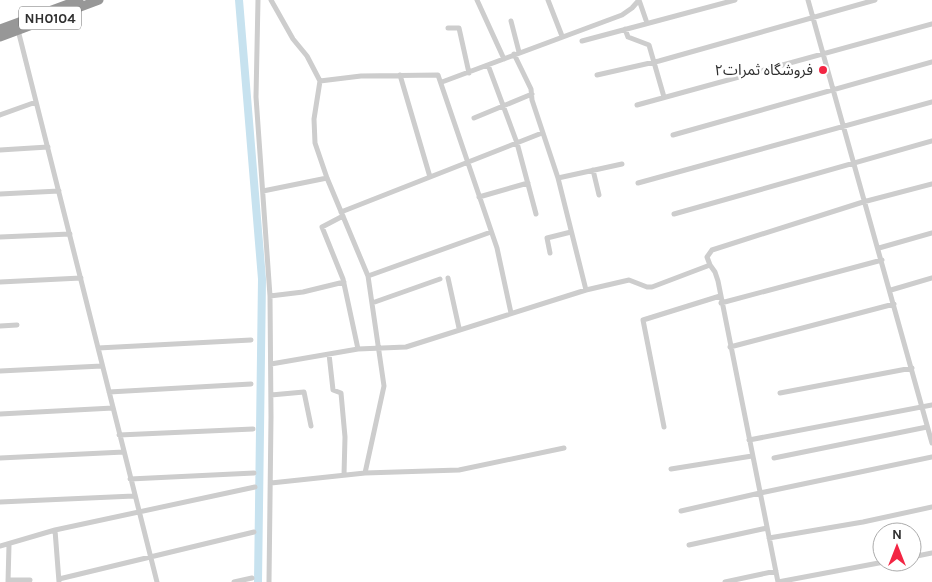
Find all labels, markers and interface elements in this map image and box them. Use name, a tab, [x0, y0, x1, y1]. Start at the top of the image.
road number: NH0104	[19, 7, 81, 30]
place label: فروشگاه ثمرات٢	[714, 61, 813, 79]
marker: فروشگاه ثمرات٢	[817, 64, 829, 76]
north arrow	[872, 522, 922, 572]
text: N	[892, 526, 902, 543]

